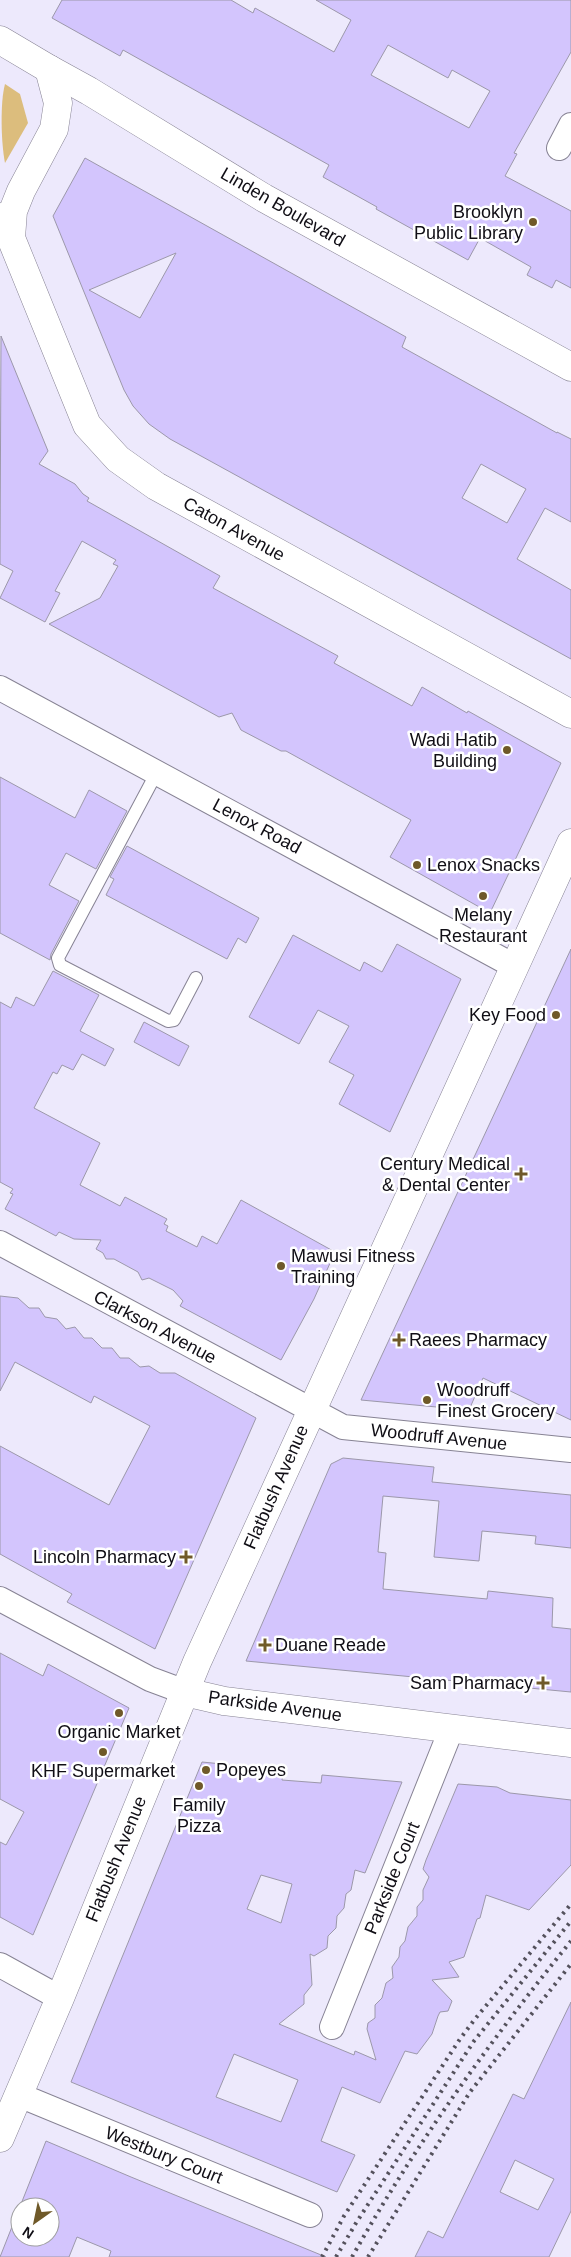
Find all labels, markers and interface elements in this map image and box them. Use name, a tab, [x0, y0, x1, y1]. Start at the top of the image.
street label: Linden Boulevard	[217, 163, 349, 251]
place label: Brooklyn Public Library	[414, 202, 523, 243]
marker: Brooklyn Public Library	[527, 216, 539, 228]
street label: Caton Avenue	[180, 493, 288, 565]
place label: Wadi Hatib Building	[410, 730, 497, 771]
marker: Wadi Hatib Building	[501, 744, 513, 756]
street label: Lenox Road	[209, 794, 305, 858]
place label: Lenox Snacks	[427, 855, 540, 875]
marker: Lenox Snacks	[411, 859, 423, 871]
marker: Melany Restaurant	[477, 890, 489, 902]
place label: Melany Restaurant	[439, 905, 527, 946]
place label: Key Food	[469, 1005, 546, 1025]
marker: Key Food	[550, 1009, 562, 1021]
place label: Century Medical & Dental Center	[380, 1154, 510, 1195]
marker: Century Medical & Dental Center	[514, 1167, 528, 1181]
place label: Mawusi Fitness Training	[291, 1246, 415, 1287]
marker: Mawusi Fitness Training	[275, 1260, 287, 1272]
street label: Clarkson Avenue	[90, 1286, 220, 1368]
place label: Raees Pharmacy	[409, 1330, 547, 1350]
marker: Raees Pharmacy	[393, 1334, 405, 1346]
place label: Woodruff Finest Grocery	[437, 1380, 555, 1421]
marker: Woodruff Finest Grocery	[421, 1394, 433, 1406]
street label: Woodruff Avenue	[370, 1420, 508, 1454]
street label: Flatbush Avenue	[240, 1422, 312, 1552]
place label: Lincoln Pharmacy	[33, 1547, 176, 1567]
marker: Lincoln Pharmacy	[180, 1551, 192, 1563]
place label: Duane Reade	[275, 1635, 386, 1655]
marker: Duane Reade	[259, 1639, 271, 1651]
place label: Sam Pharmacy	[410, 1673, 533, 1693]
marker: Sam Pharmacy	[537, 1677, 549, 1689]
street label: Parkside Avenue	[207, 1687, 343, 1725]
marker: Organic Market	[113, 1707, 125, 1719]
place label: Organic Market	[57, 1722, 181, 1742]
marker: KHF Supermarket	[97, 1746, 109, 1758]
place label: Popeyes	[216, 1760, 286, 1780]
place label: KHF Supermarket	[31, 1761, 175, 1781]
marker: Popeyes	[200, 1764, 212, 1776]
marker: Family Pizza	[193, 1780, 205, 1792]
street label: Flatbush Avenue	[82, 1793, 150, 1925]
place label: Family Pizza	[173, 1795, 226, 1836]
street label: Parkside Court	[360, 1819, 424, 1937]
street label: Westbury Court	[102, 2122, 226, 2188]
north arrow	[10, 2197, 60, 2247]
text: N	[19, 2223, 37, 2242]

